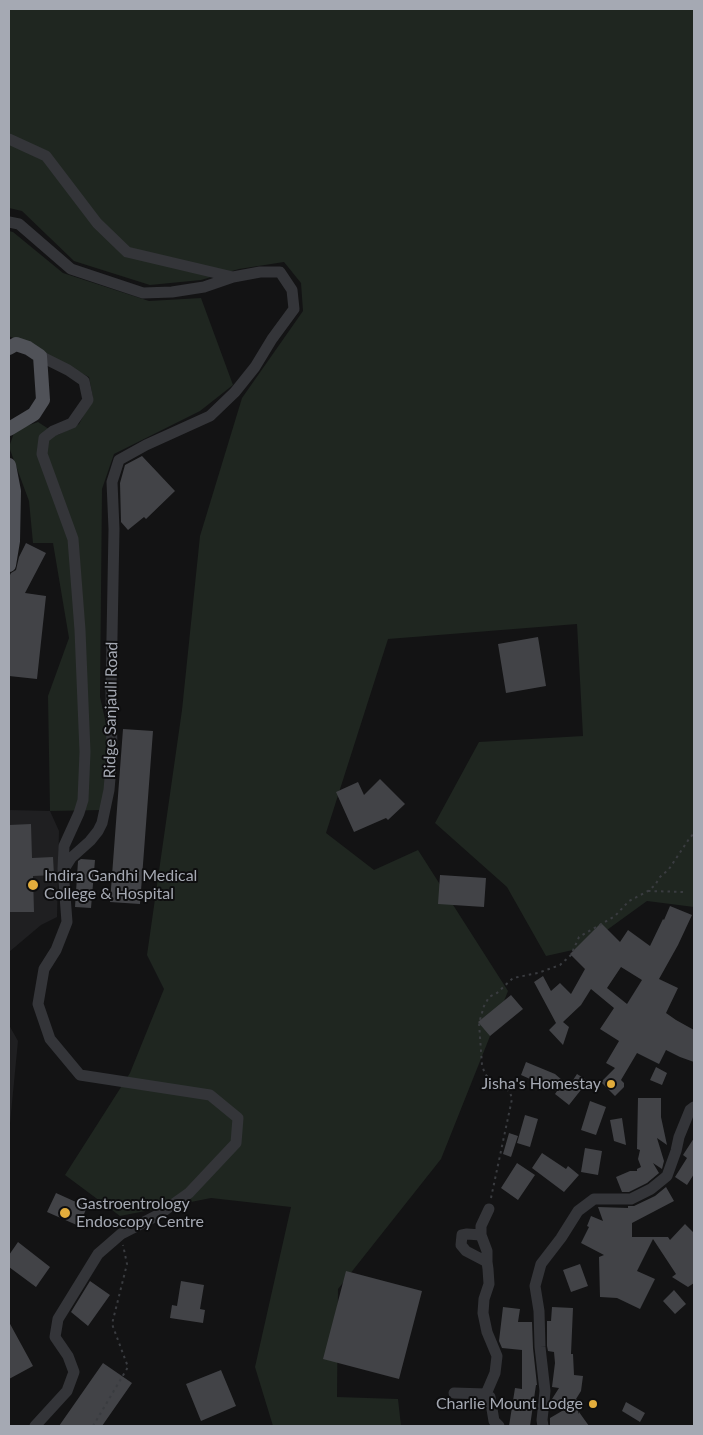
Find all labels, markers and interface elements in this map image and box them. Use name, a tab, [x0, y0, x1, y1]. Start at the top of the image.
street label: Ridge Sanjauli Road	[100, 641, 122, 779]
place label: Indira Gandhi Medical College & Hospital	[44, 866, 197, 904]
marker: Indira Gandhi Medical College & Hospital	[26, 878, 40, 892]
place label: Jisha's Homestay	[481, 1074, 601, 1094]
marker: Jisha's Homestay	[605, 1078, 617, 1090]
place label: Gastroentrology Endoscopy Centre	[76, 1194, 204, 1232]
marker: Gastroentrology Endoscopy Centre	[58, 1206, 72, 1220]
place label: Charlie Mount Lodge	[436, 1394, 583, 1414]
marker: Charlie Mount Lodge	[587, 1398, 599, 1410]

